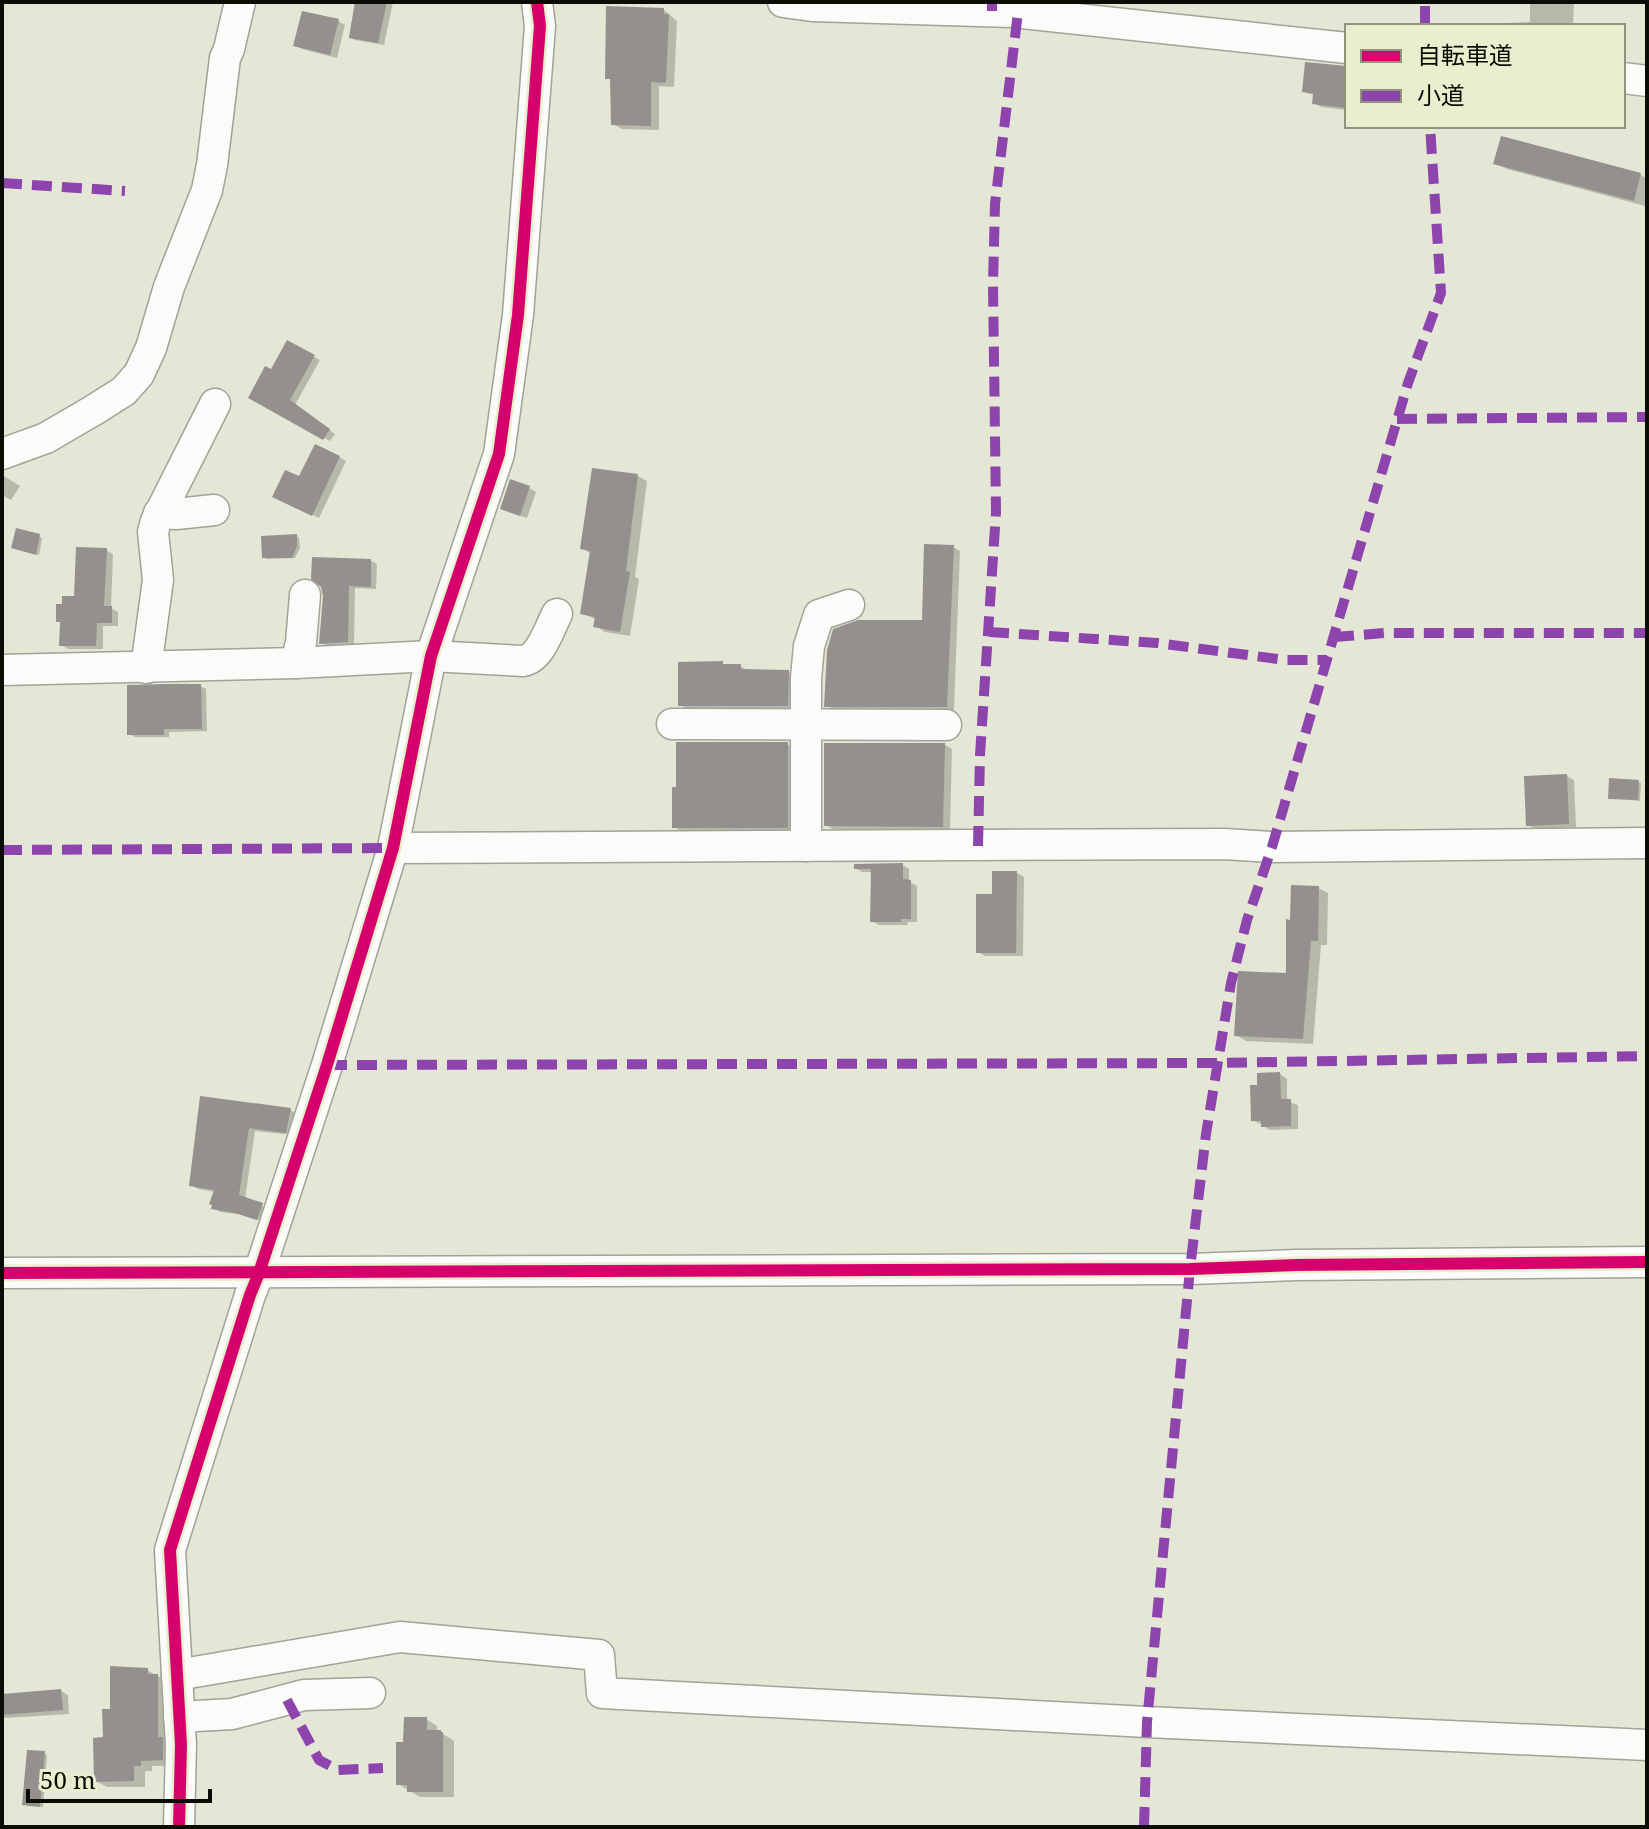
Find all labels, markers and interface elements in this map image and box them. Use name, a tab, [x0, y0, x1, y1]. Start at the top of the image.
legend	[1345, 24, 1625, 128]
text: 自転車道	[1417, 38, 1513, 71]
text: 小道	[1417, 78, 1465, 111]
scale bar	[28, 1753, 210, 1803]
text: 50 m	[40, 1763, 96, 1796]

